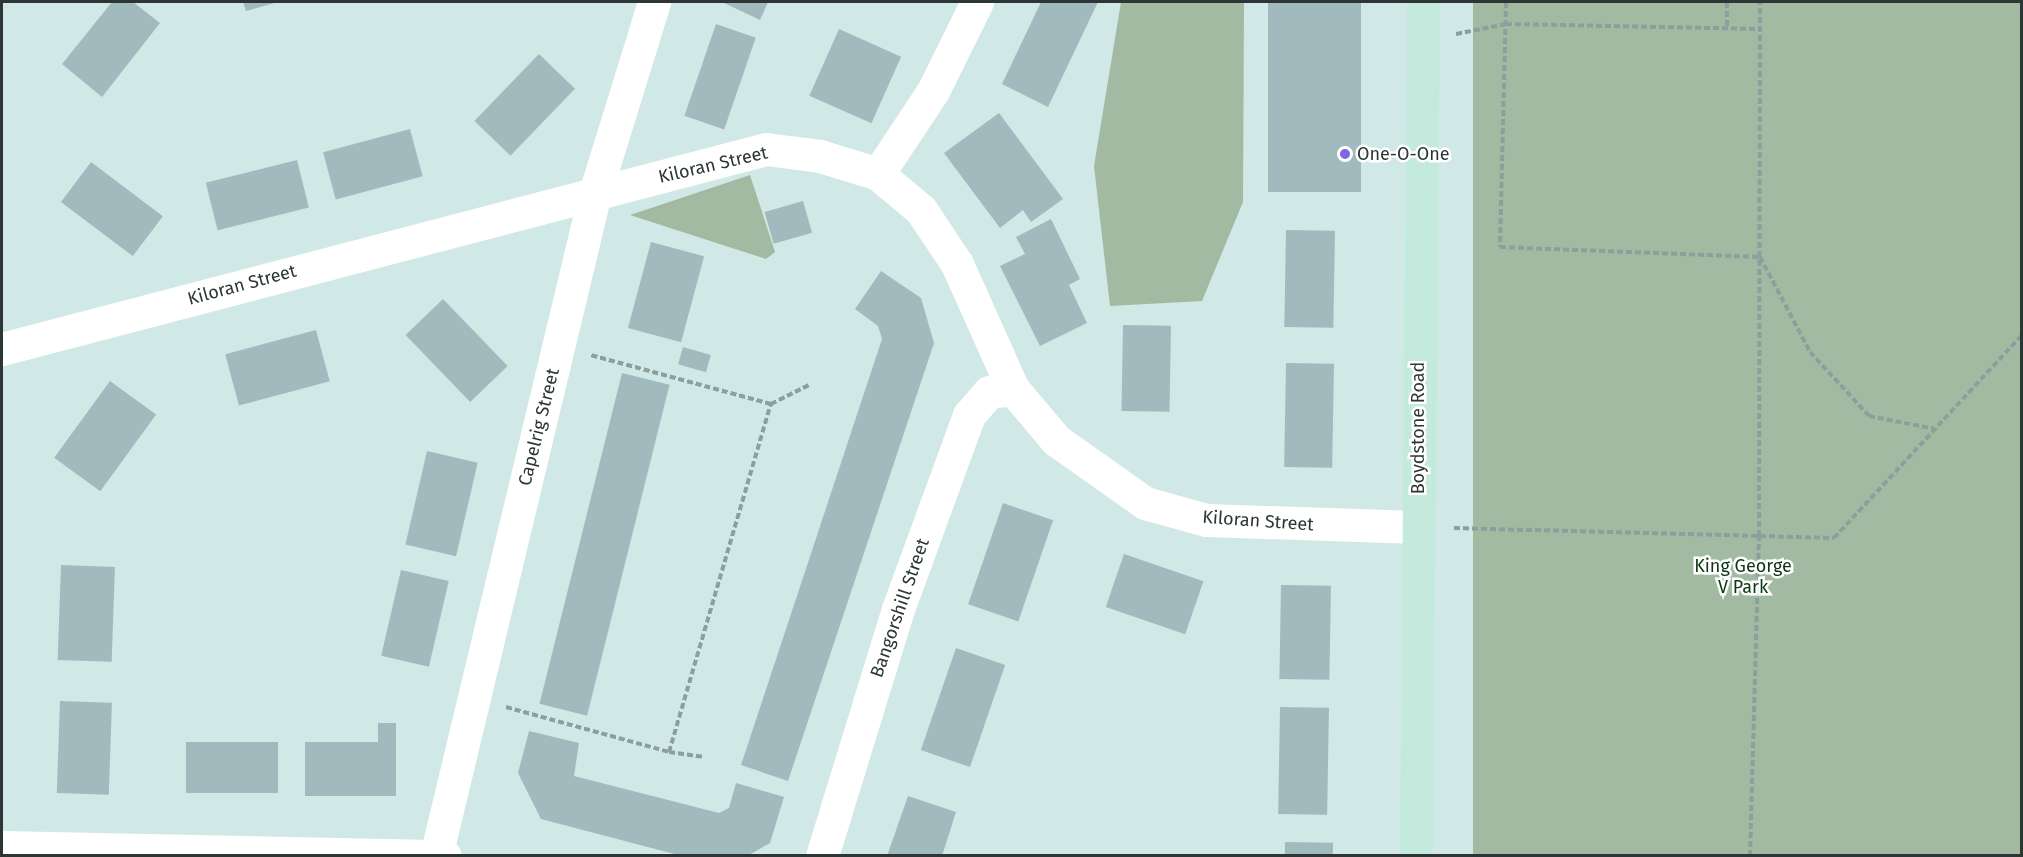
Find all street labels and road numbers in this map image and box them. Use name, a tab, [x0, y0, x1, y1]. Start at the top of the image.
street label: Kiloran Street	[656, 142, 770, 188]
street label: Kiloran Street	[185, 260, 299, 310]
street label: Boydstone Road	[1407, 362, 1429, 494]
street label: Capelrig Street	[514, 366, 564, 488]
street label: Kiloran Street	[1202, 506, 1314, 536]
street label: Bangorshill Street	[866, 536, 934, 680]

